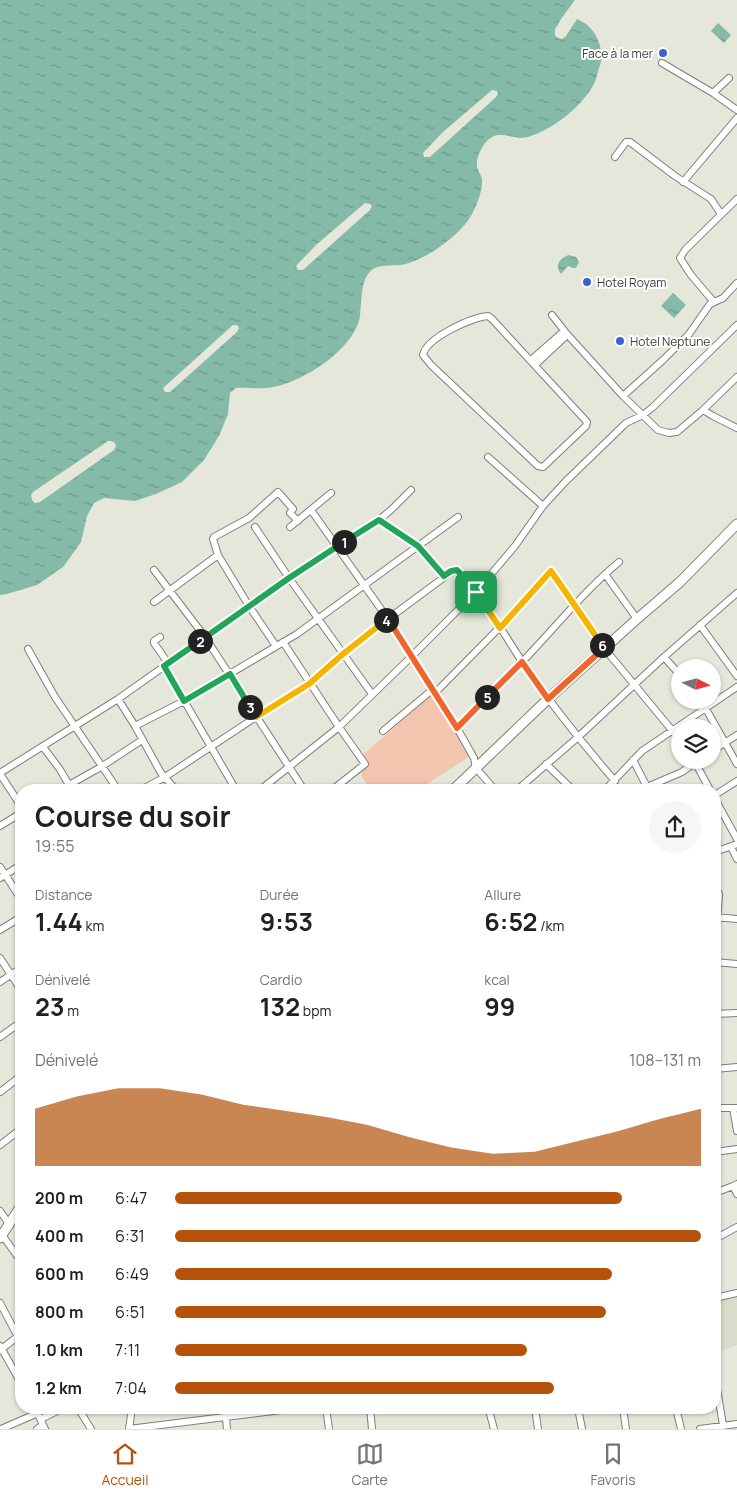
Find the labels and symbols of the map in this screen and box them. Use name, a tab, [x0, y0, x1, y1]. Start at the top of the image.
place label: Face à la mer	[582, 45, 654, 62]
marker: Face à la mer	[657, 47, 669, 59]
place label: Hotel Royam	[597, 274, 666, 291]
marker: Hotel Royam	[581, 276, 593, 288]
place label: Hotel Neptune	[630, 333, 710, 350]
marker: Hotel Neptune	[614, 335, 626, 347]
pin: 1	[332, 530, 356, 554]
pin	[455, 571, 497, 613]
pin: 4	[374, 608, 398, 632]
pin: 2	[188, 628, 212, 654]
pin: 6	[590, 632, 614, 658]
north arrow	[671, 659, 721, 709]
pin: 5	[474, 684, 500, 710]
pin: 3	[238, 694, 262, 720]

